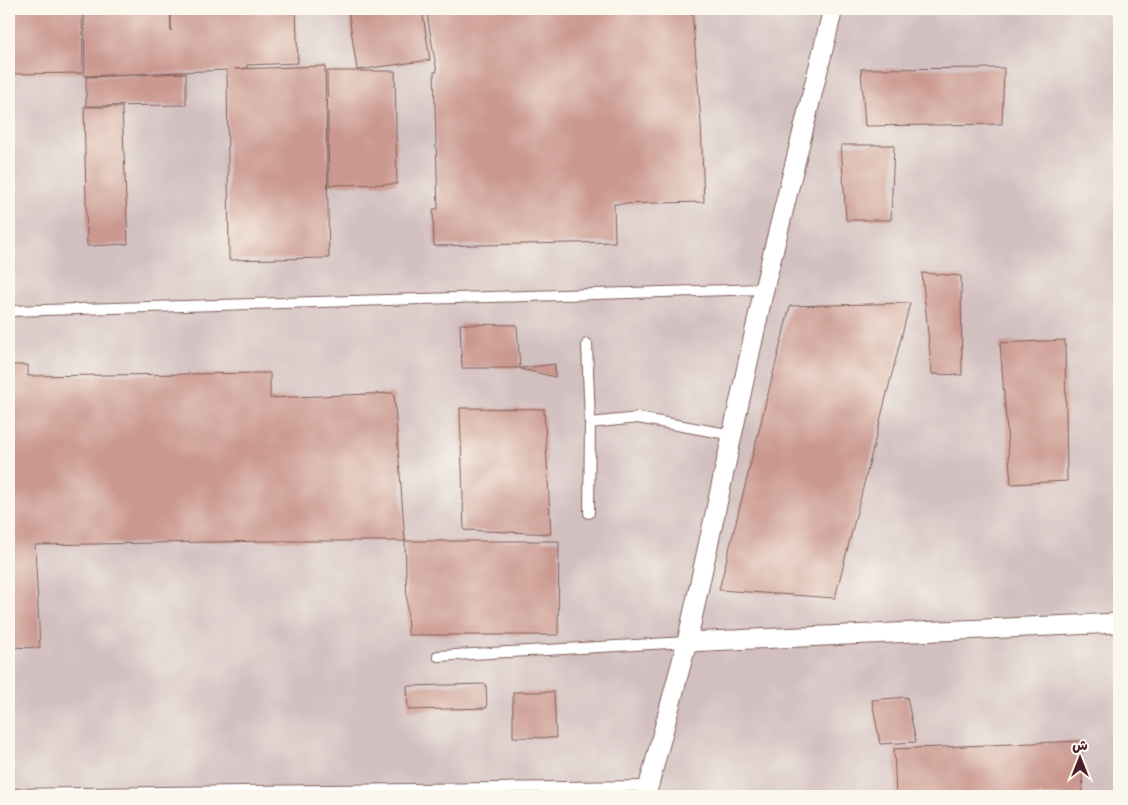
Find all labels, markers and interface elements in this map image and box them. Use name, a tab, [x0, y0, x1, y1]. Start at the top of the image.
north arrow	[1056, 732, 1106, 782]
text: ش	[1072, 737, 1088, 757]

